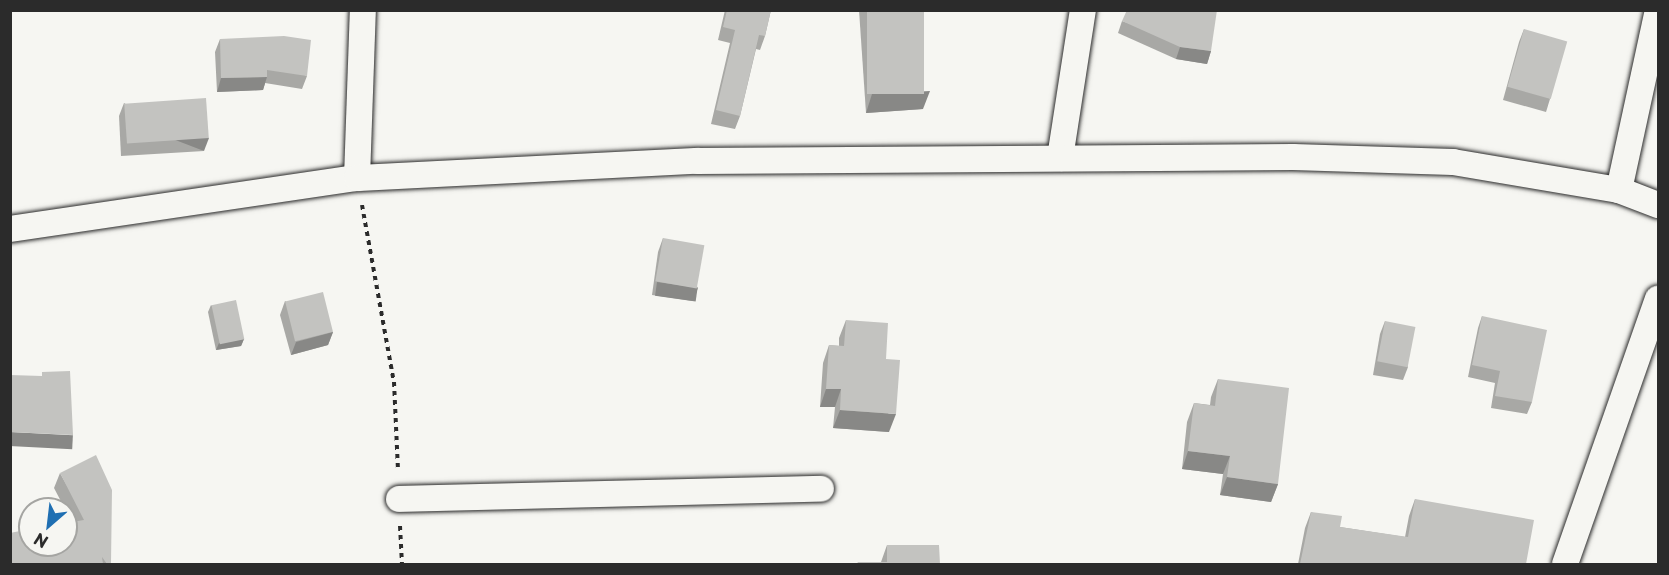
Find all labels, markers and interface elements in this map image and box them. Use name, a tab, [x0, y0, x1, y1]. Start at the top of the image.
north arrow	[18, 497, 78, 557]
text: N	[29, 528, 52, 555]

